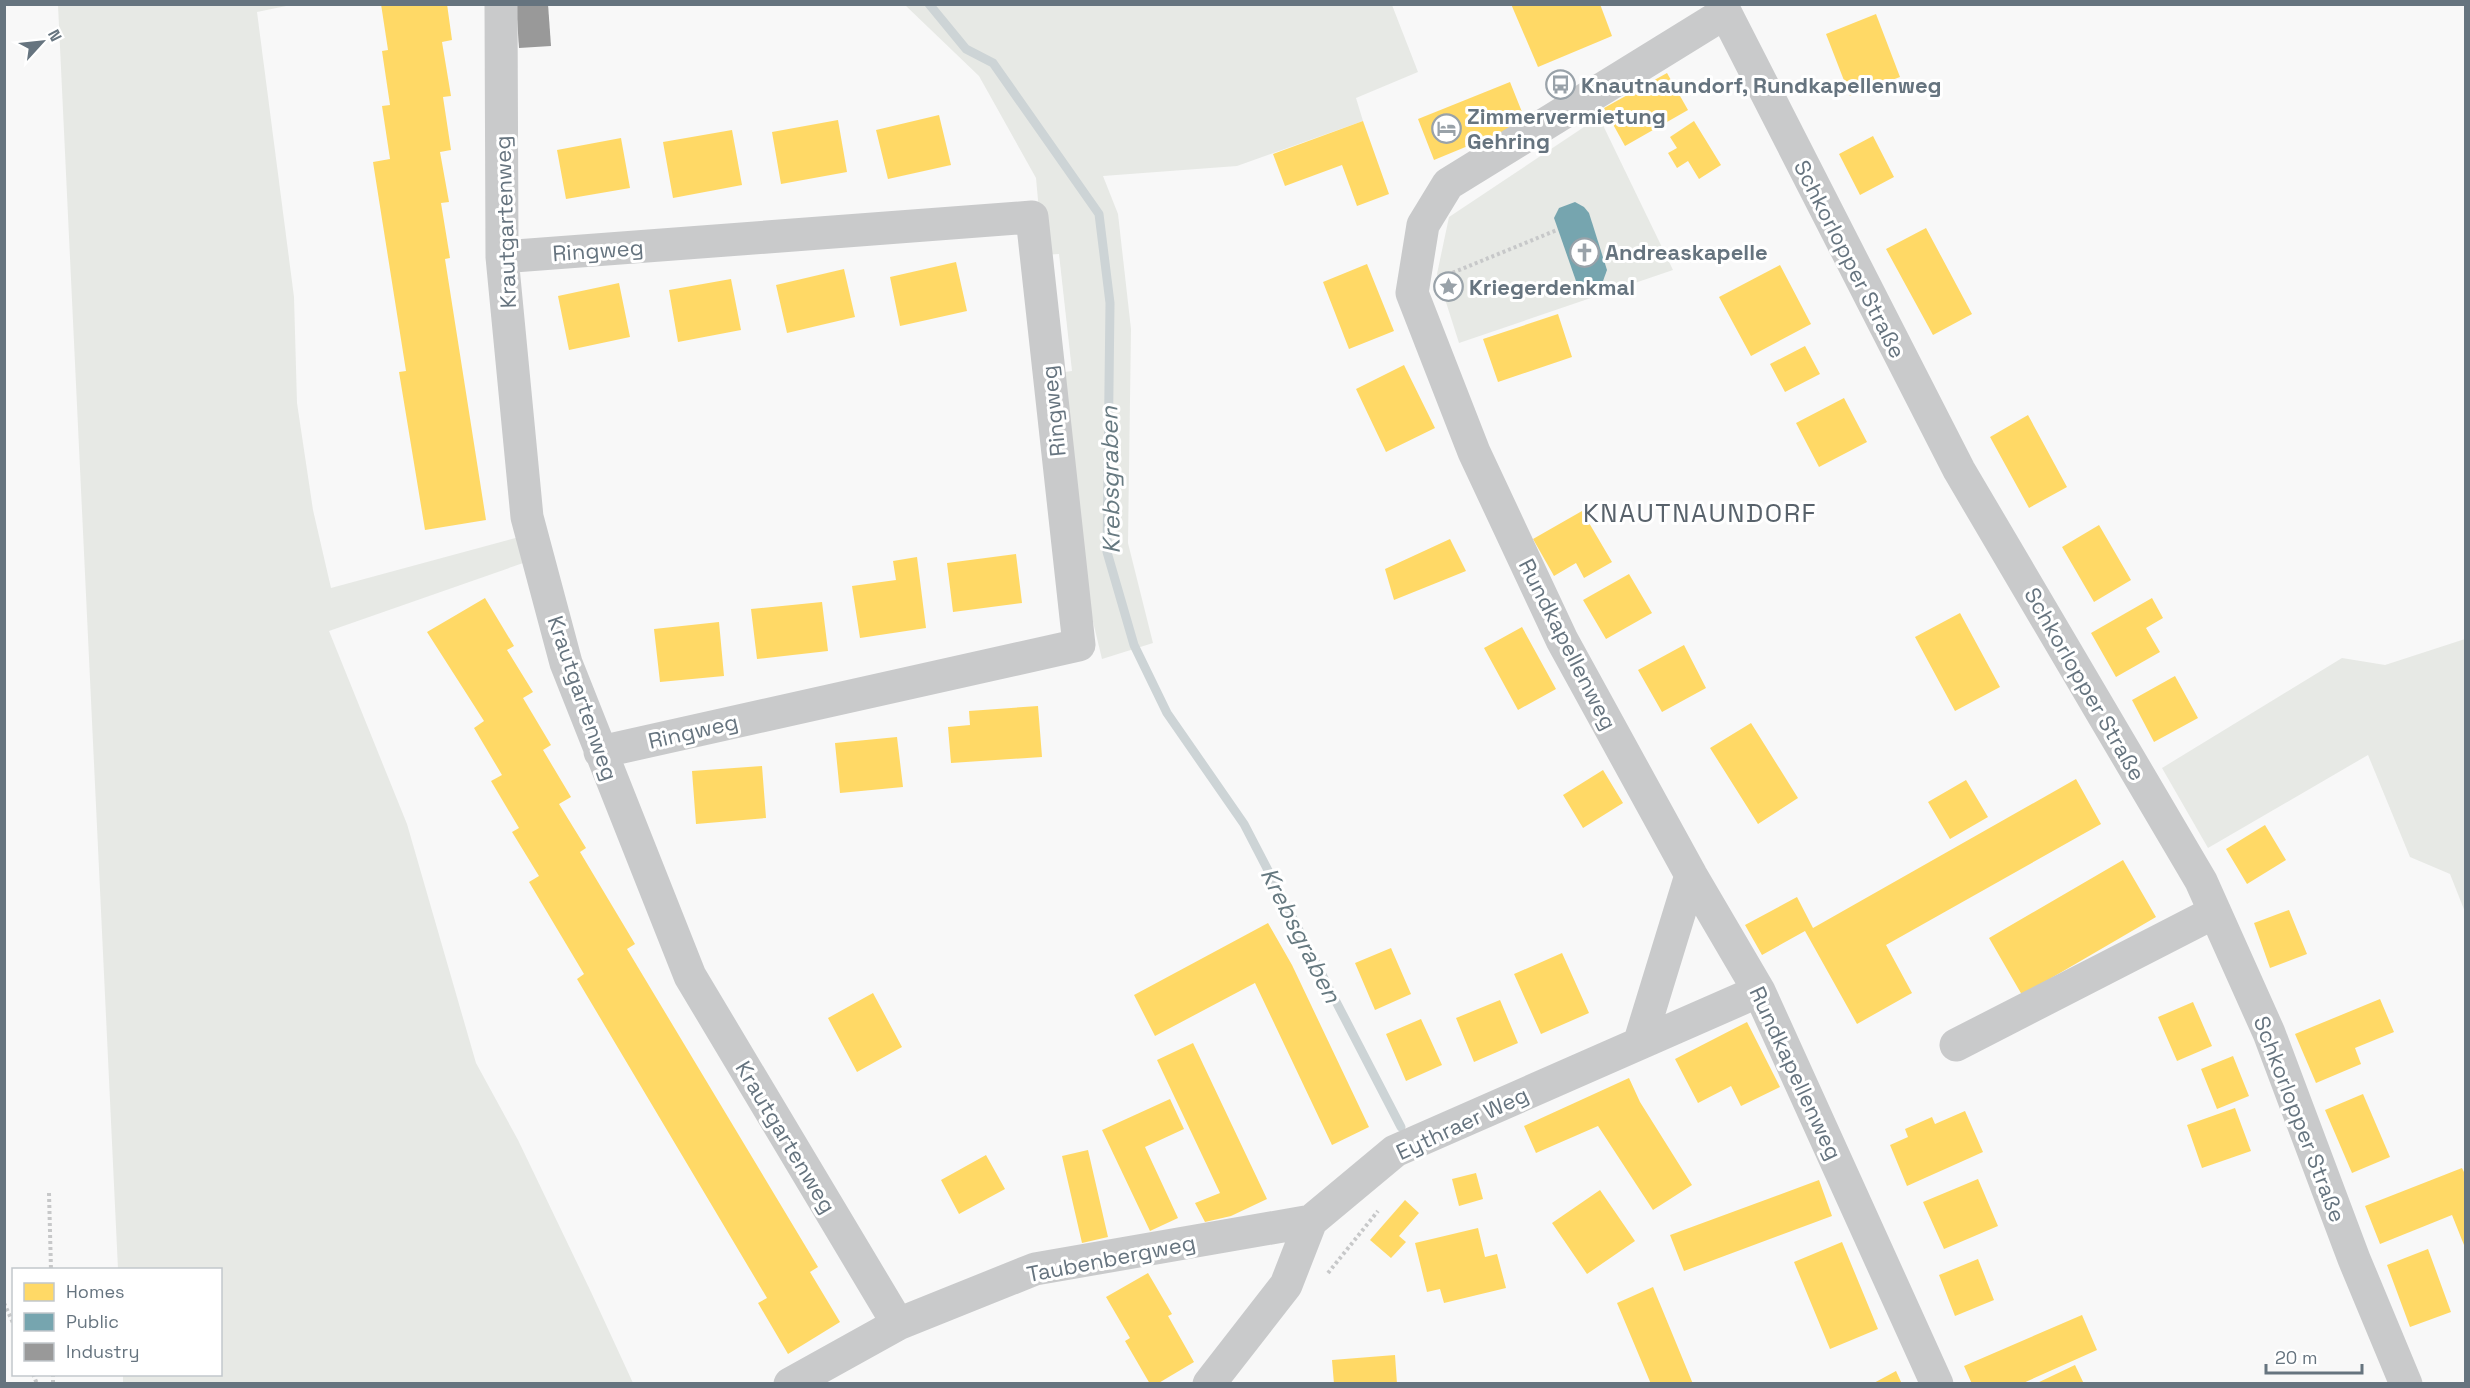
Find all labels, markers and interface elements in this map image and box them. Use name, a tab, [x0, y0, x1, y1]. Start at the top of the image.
north arrow	[12, 12, 72, 72]
text: N	[43, 26, 67, 45]
bus stop icon: Knautnaundorf, Rundkapellenweg	[1544, 69, 1576, 101]
place label: Knautnaundorf, Rundkapellenweg	[1581, 71, 1942, 99]
place label: Zimmervermietung Gehring	[1467, 102, 1666, 155]
hotel icon: Zimmervermietung Gehring	[1430, 113, 1462, 145]
street label: Krautgartenweg	[488, 135, 522, 309]
street label: Schkorlopper Straße	[1788, 155, 1912, 363]
street label: Ringweg	[551, 233, 645, 267]
church icon: Andreaskapelle	[1568, 236, 1600, 268]
place label: Andreaskapelle	[1605, 238, 1768, 266]
place icon: Kriegerdenkmal	[1432, 271, 1464, 303]
place label: Kriegerdenkmal	[1469, 273, 1635, 301]
street label: Ringweg	[1034, 364, 1072, 458]
water label: Krebsgraben	[1093, 405, 1127, 554]
district label: KNAUTNAUNDORF	[1583, 496, 1817, 530]
street label: Rundkapellenweg	[1513, 554, 1623, 734]
street label: Schkorlopper Straße	[2018, 582, 2152, 786]
street label: Krautgartenweg	[542, 612, 624, 784]
street label: Ringweg	[645, 707, 741, 755]
water label: Krebsgraben	[1254, 862, 1349, 1009]
street label: Rundkapellenweg	[1744, 982, 1848, 1164]
street label: Schkorlopper Straße	[2248, 1012, 2352, 1226]
street label: Krautgartenweg	[730, 1056, 842, 1218]
street label: Eythraer Weg	[1391, 1080, 1533, 1166]
street label: Taubenbergweg	[1024, 1228, 1198, 1288]
legend	[12, 1268, 222, 1376]
text: Homes	[66, 1280, 125, 1303]
text: Public	[66, 1310, 119, 1333]
scale bar	[2266, 1337, 2362, 1375]
text: Industry	[66, 1340, 139, 1363]
text: 20 m	[2275, 1346, 2318, 1369]

